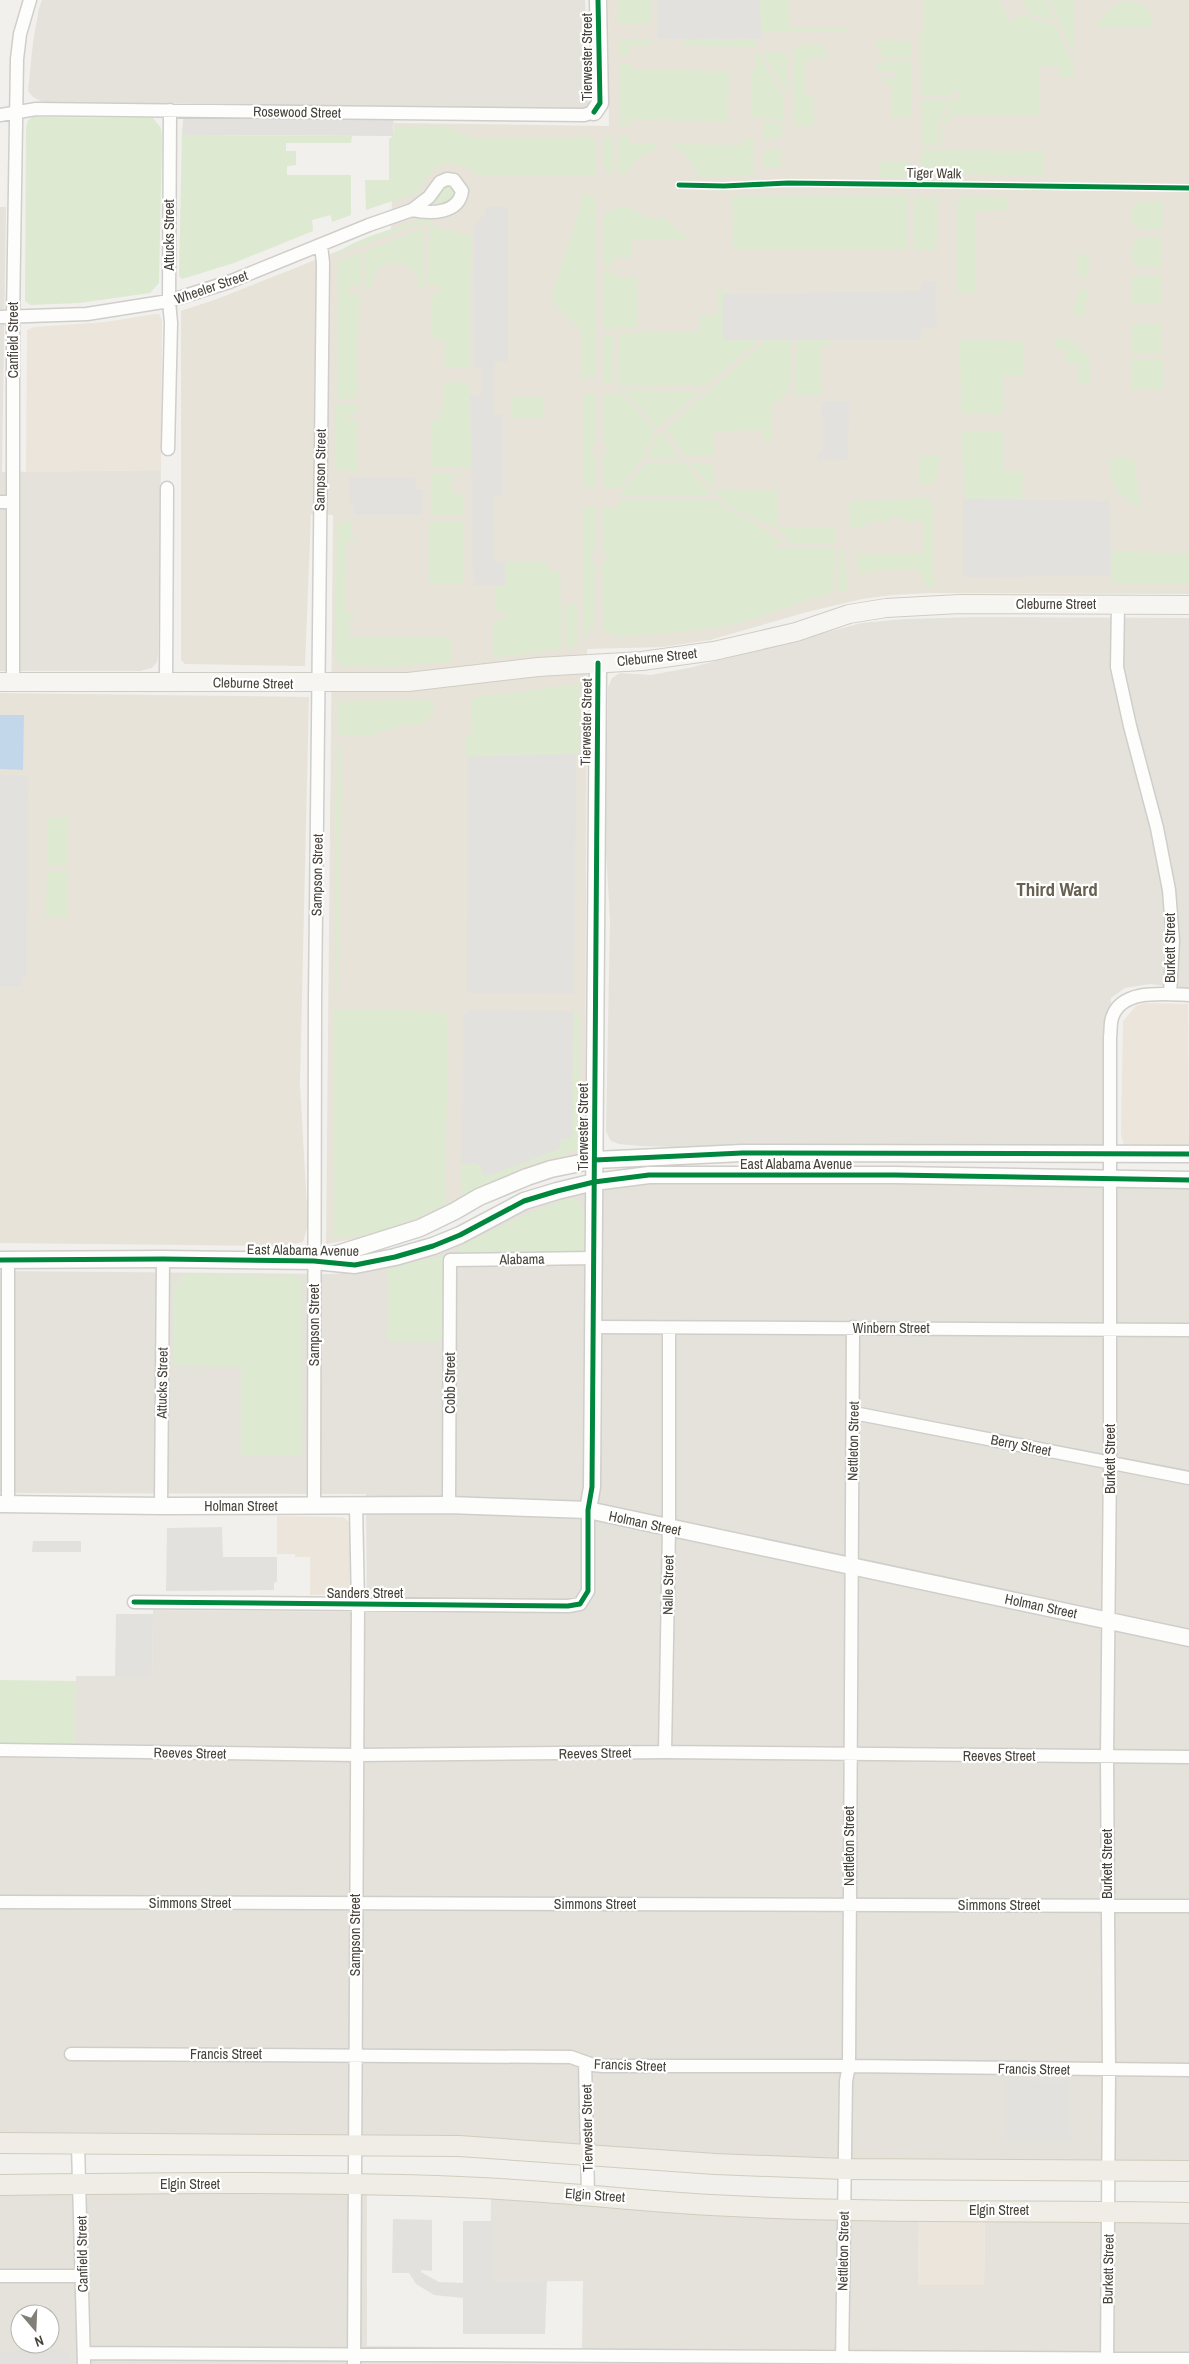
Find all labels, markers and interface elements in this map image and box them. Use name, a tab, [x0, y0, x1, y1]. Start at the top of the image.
street label: Tierwester Street	[578, 13, 596, 101]
street label: Rosewood Street	[253, 102, 341, 122]
street label: Tiger Walk	[906, 164, 962, 182]
street label: Attucks Street	[160, 199, 178, 272]
street label: Wheeler Street	[172, 266, 250, 308]
street label: Canfield Street	[4, 302, 22, 378]
street label: Sampson Street	[310, 429, 330, 511]
street label: Cleburne Street	[1016, 595, 1096, 613]
street label: Cleburne Street	[616, 644, 698, 670]
street label: Cleburne Street	[213, 673, 293, 693]
street label: Tierwester Street	[576, 678, 596, 766]
street label: Sampson Street	[307, 834, 327, 916]
district label: Third Ward	[1016, 876, 1098, 902]
street label: Burkett Street	[1161, 913, 1179, 983]
street label: Tierwester Street	[574, 1083, 592, 1171]
street label: East Alabama Avenue	[740, 1155, 852, 1173]
street label: East Alabama Avenue	[247, 1240, 359, 1260]
street label: Alabama	[498, 1250, 545, 1268]
street label: Sampson Street	[305, 1284, 323, 1366]
street label: Winbern Street	[852, 1319, 930, 1337]
street label: Attucks Street	[152, 1347, 172, 1420]
street label: Cobb Street	[441, 1352, 459, 1414]
street label: Nettleton Street	[843, 1401, 863, 1481]
street label: Burkett Street	[1101, 1424, 1119, 1494]
street label: Berry Street	[989, 1430, 1053, 1460]
street label: Holman Street	[204, 1497, 278, 1515]
street label: Holman Street	[607, 1507, 683, 1539]
street label: Nalle Street	[658, 1555, 678, 1615]
street label: Sanders Street	[327, 1584, 403, 1602]
street label: Holman Street	[1003, 1590, 1079, 1622]
street label: Reeves Street	[153, 1743, 227, 1763]
street label: Reeves Street	[558, 1743, 632, 1763]
street label: Reeves Street	[963, 1747, 1035, 1765]
street label: Nettleton Street	[840, 1806, 858, 1886]
street label: Burkett Street	[1098, 1829, 1116, 1899]
street label: Simmons Street	[149, 1894, 231, 1912]
street label: Sampson Street	[346, 1894, 364, 1976]
street label: Simmons Street	[554, 1895, 636, 1913]
street label: Simmons Street	[958, 1896, 1040, 1914]
street label: Francis Street	[190, 2045, 262, 2063]
street label: Francis Street	[594, 2055, 666, 2075]
street label: Francis Street	[998, 2059, 1070, 2079]
street label: Tierwester Street	[577, 2084, 597, 2172]
street label: Elgin Street	[160, 2175, 220, 2193]
street label: Elgin Street	[564, 2184, 626, 2206]
street label: Elgin Street	[969, 2201, 1029, 2219]
street label: Nettleton Street	[833, 2211, 853, 2291]
street label: Canfield Street	[72, 2216, 92, 2292]
street label: Burkett Street	[1098, 2234, 1118, 2304]
north arrow	[10, 2304, 60, 2354]
text: N	[32, 2331, 46, 2351]

